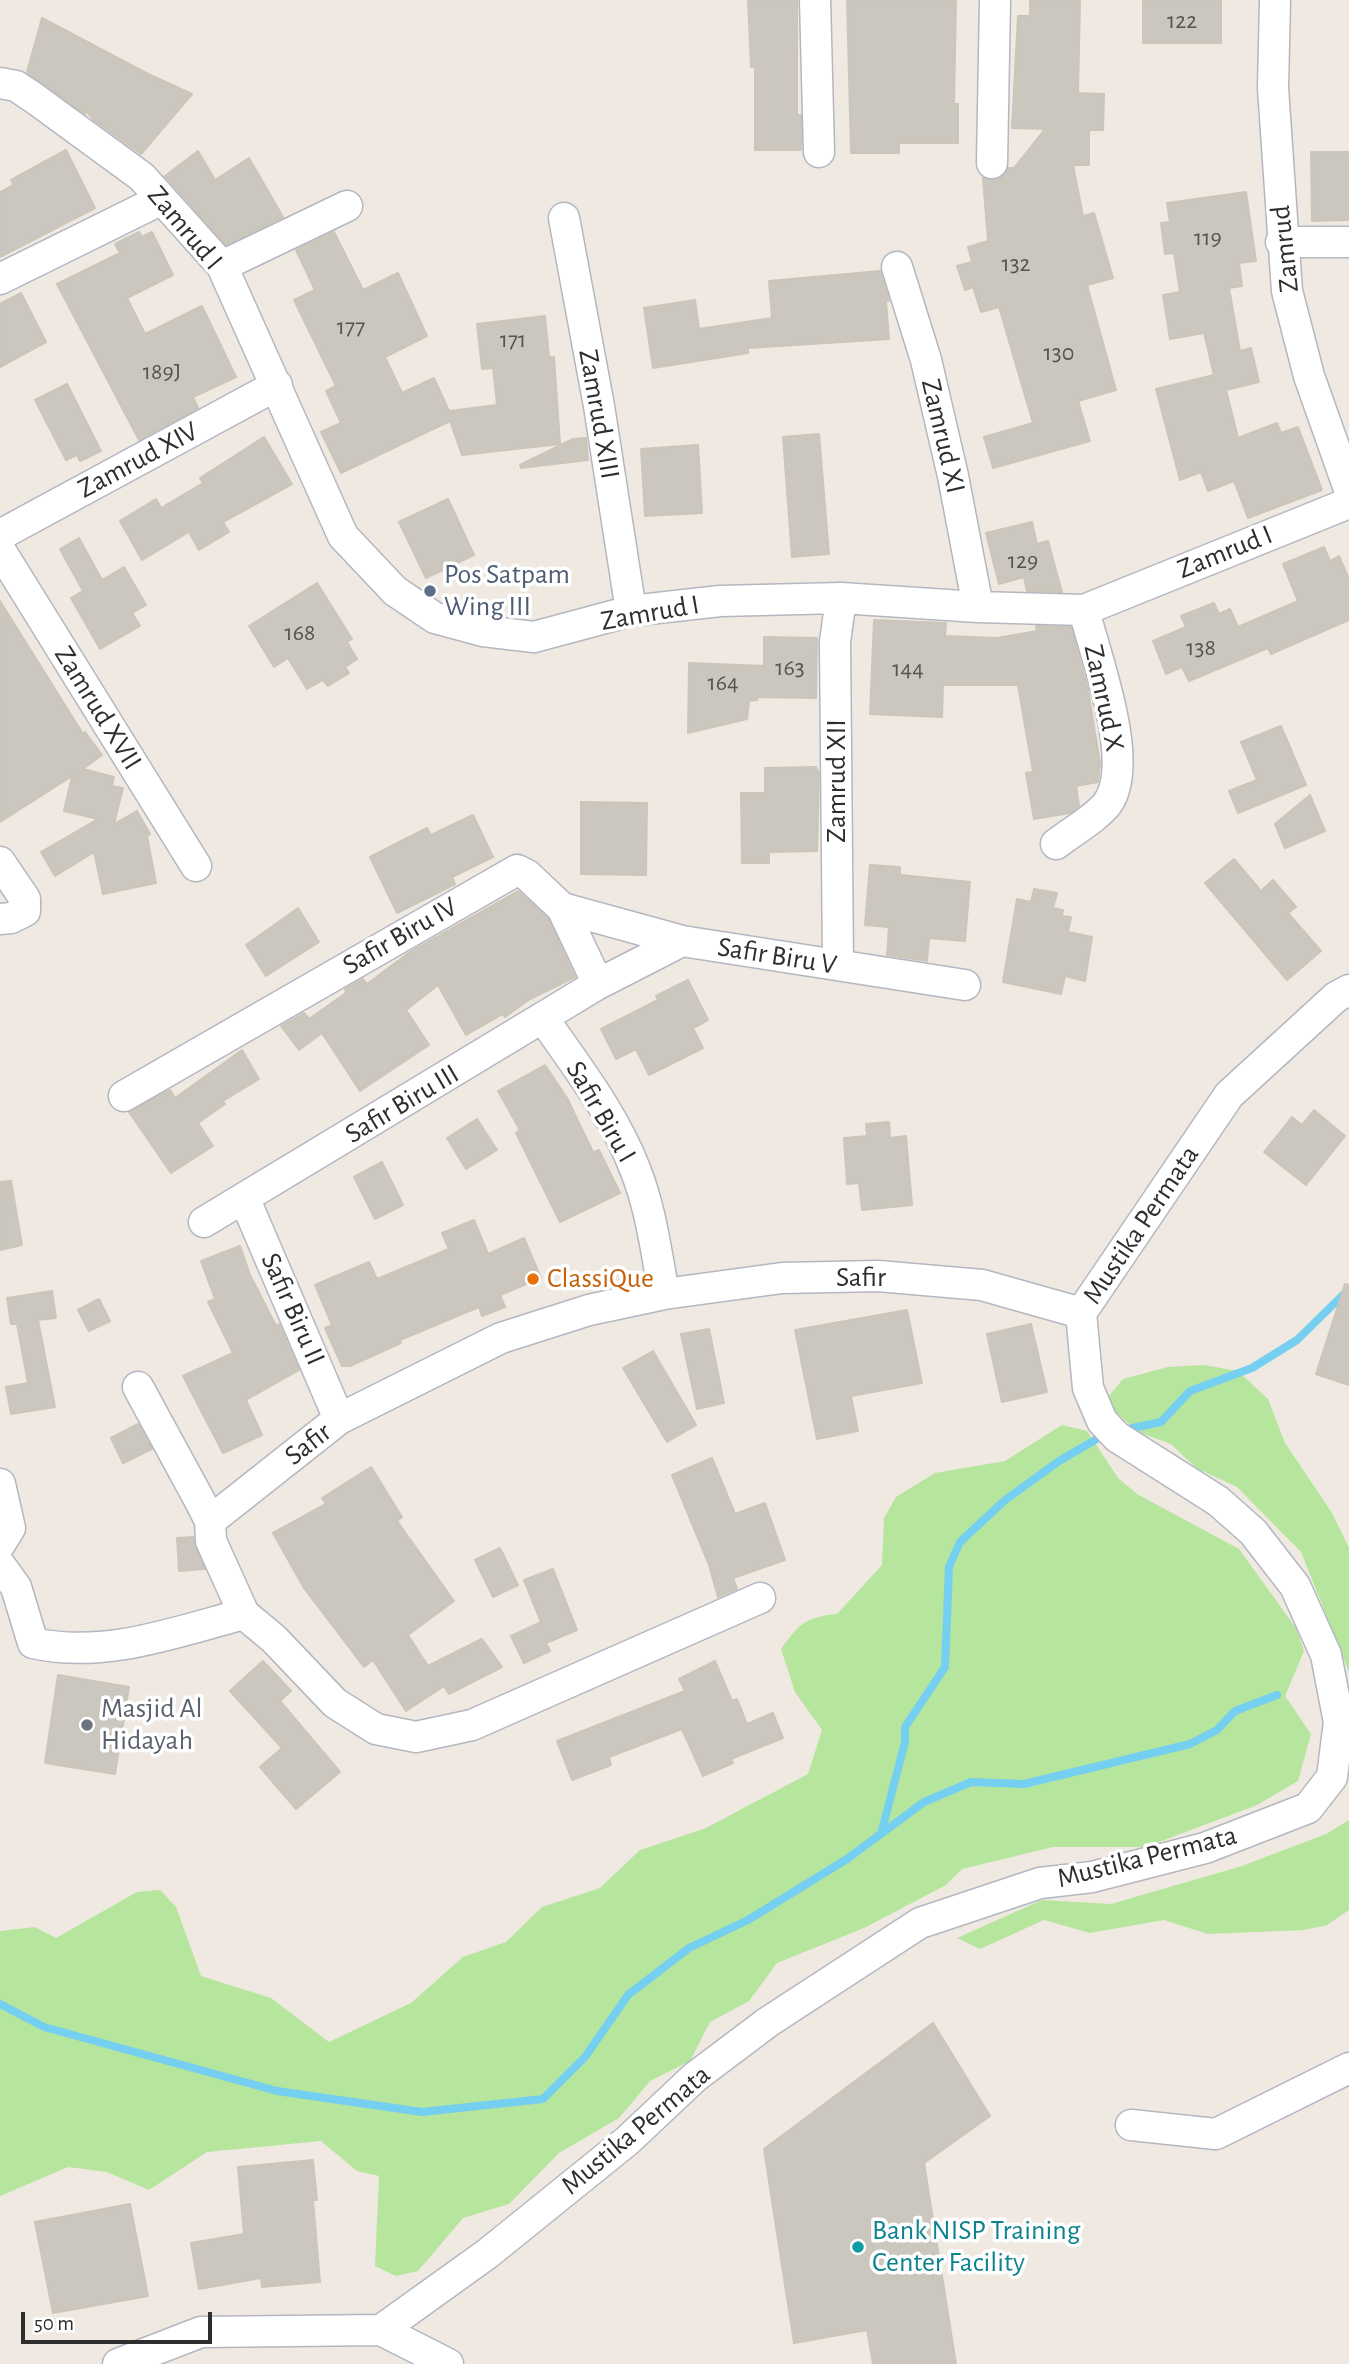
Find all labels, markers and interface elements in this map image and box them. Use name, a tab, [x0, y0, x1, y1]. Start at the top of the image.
house number: 122	[1167, 7, 1197, 35]
street label: Zamrud I	[140, 179, 230, 277]
street label: Zamrud	[1264, 204, 1306, 294]
house number: 119	[1194, 224, 1222, 252]
house number: 132	[1001, 250, 1031, 278]
house number: 177	[337, 313, 365, 341]
house number: 171	[500, 326, 526, 354]
house number: 130	[1044, 339, 1074, 367]
street label: Zamrud XIII	[571, 347, 627, 481]
house number: 189J	[143, 358, 181, 386]
street label: Zamrud XI	[914, 376, 972, 496]
street label: Zamrud XIV	[72, 414, 204, 506]
street label: Zamrud I	[1173, 518, 1277, 586]
house number: 129	[1008, 547, 1038, 575]
place label: Pos Satpam Wing III	[444, 558, 570, 624]
marker: Pos Satpam Wing III	[422, 583, 438, 599]
street label: Zamrud I	[598, 588, 702, 638]
house number: 168	[285, 619, 315, 647]
house number: 138	[1186, 634, 1216, 662]
street label: Zamrud XVII	[47, 640, 149, 776]
street label: Zamrud X	[1076, 641, 1132, 755]
house number: 163	[775, 654, 805, 682]
house number: 144	[892, 655, 924, 683]
house number: 164	[707, 669, 739, 697]
street label: Zamrud XII	[820, 719, 854, 843]
street label: Safir Biru IV	[337, 890, 463, 982]
street label: Safir Biru V	[715, 930, 839, 982]
street label: Safir Biru I	[559, 1055, 643, 1169]
street label: Safir Biru III	[339, 1057, 465, 1151]
street label: Mustika Permata	[1076, 1139, 1206, 1311]
street label: Safir Biru II	[253, 1248, 333, 1370]
street label: Safir	[836, 1261, 886, 1295]
place label: ClassiQue	[547, 1262, 654, 1296]
marker: ClassiQue	[525, 1271, 541, 1287]
street label: Safir	[278, 1415, 338, 1473]
place label: Masjid Al Hidayah	[101, 1692, 203, 1758]
marker: Masjid Al Hidayah	[79, 1717, 95, 1733]
street label: Mustika Permata	[1054, 1818, 1240, 1896]
street label: Mustika Permata	[555, 2058, 717, 2202]
place label: Bank NISP Training Center Facility	[872, 2214, 1080, 2280]
marker: Bank NISP Training Center Facility	[850, 2239, 866, 2255]
scale bar	[24, 2298, 215, 2342]
text: 50 m	[34, 2313, 74, 2334]

